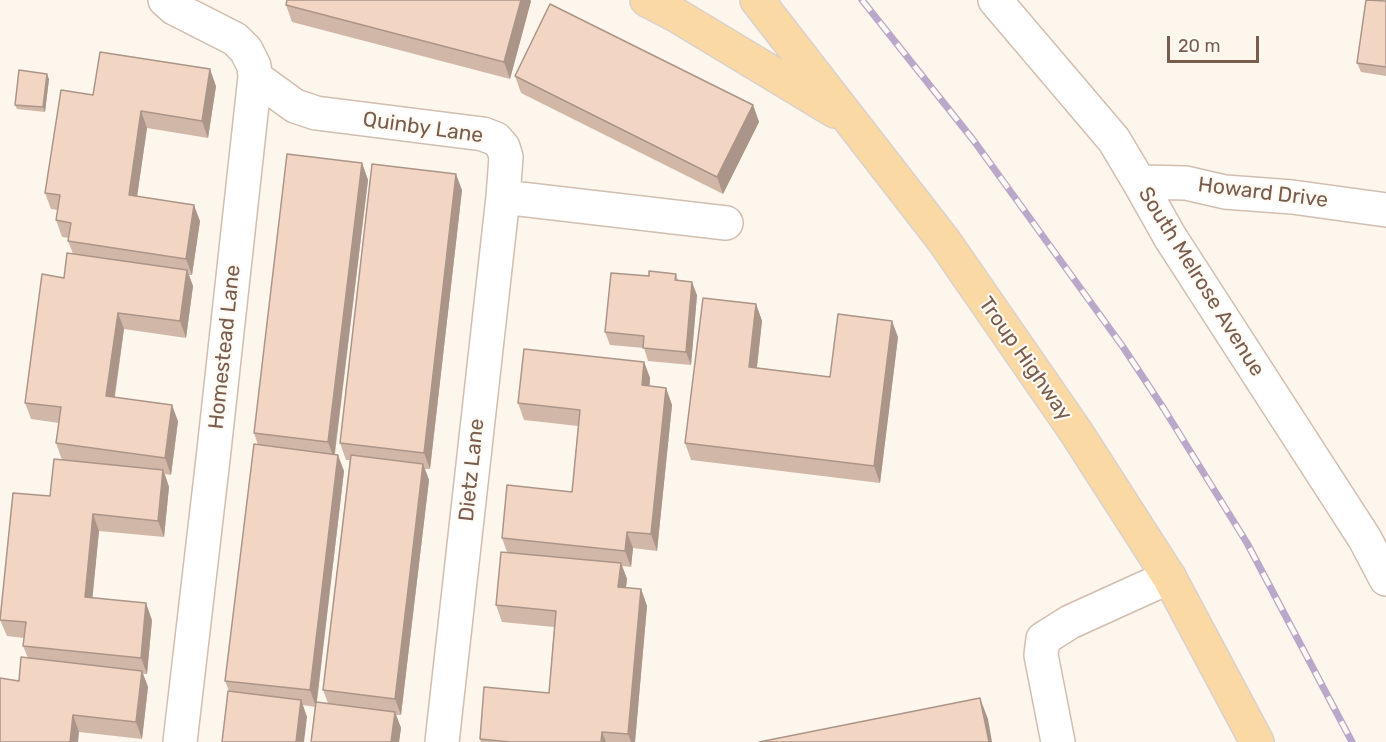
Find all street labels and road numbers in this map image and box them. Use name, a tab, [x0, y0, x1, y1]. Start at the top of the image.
street label: Quinby Lane	[361, 107, 485, 149]
street label: Howard Drive	[1197, 173, 1329, 213]
street label: South Melrose Avenue	[1132, 183, 1270, 381]
street label: Homestead Lane	[204, 263, 246, 431]
street label: Troup Highway	[973, 292, 1077, 426]
street label: Dietz Lane	[454, 417, 490, 523]

